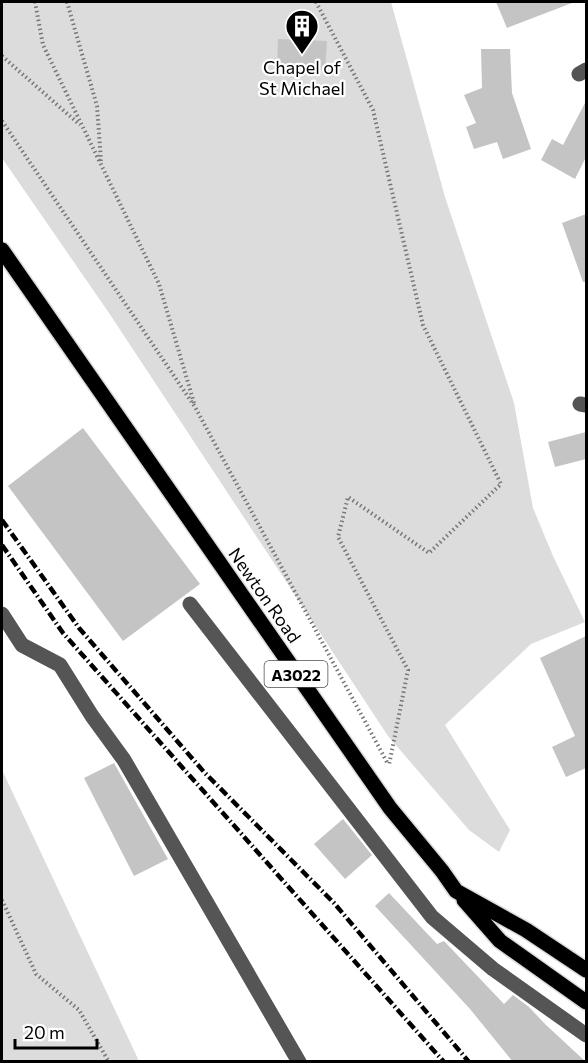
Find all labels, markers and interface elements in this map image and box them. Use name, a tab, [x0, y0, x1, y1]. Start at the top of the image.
building icon: Chapel of St Michael	[284, 8, 320, 55]
place label: Chapel of St Michael	[259, 56, 345, 99]
street label: Newton Road	[224, 543, 306, 647]
road number: A3022	[264, 661, 328, 687]
scale bar	[15, 1012, 98, 1050]
text: 20 m	[24, 1021, 65, 1043]

